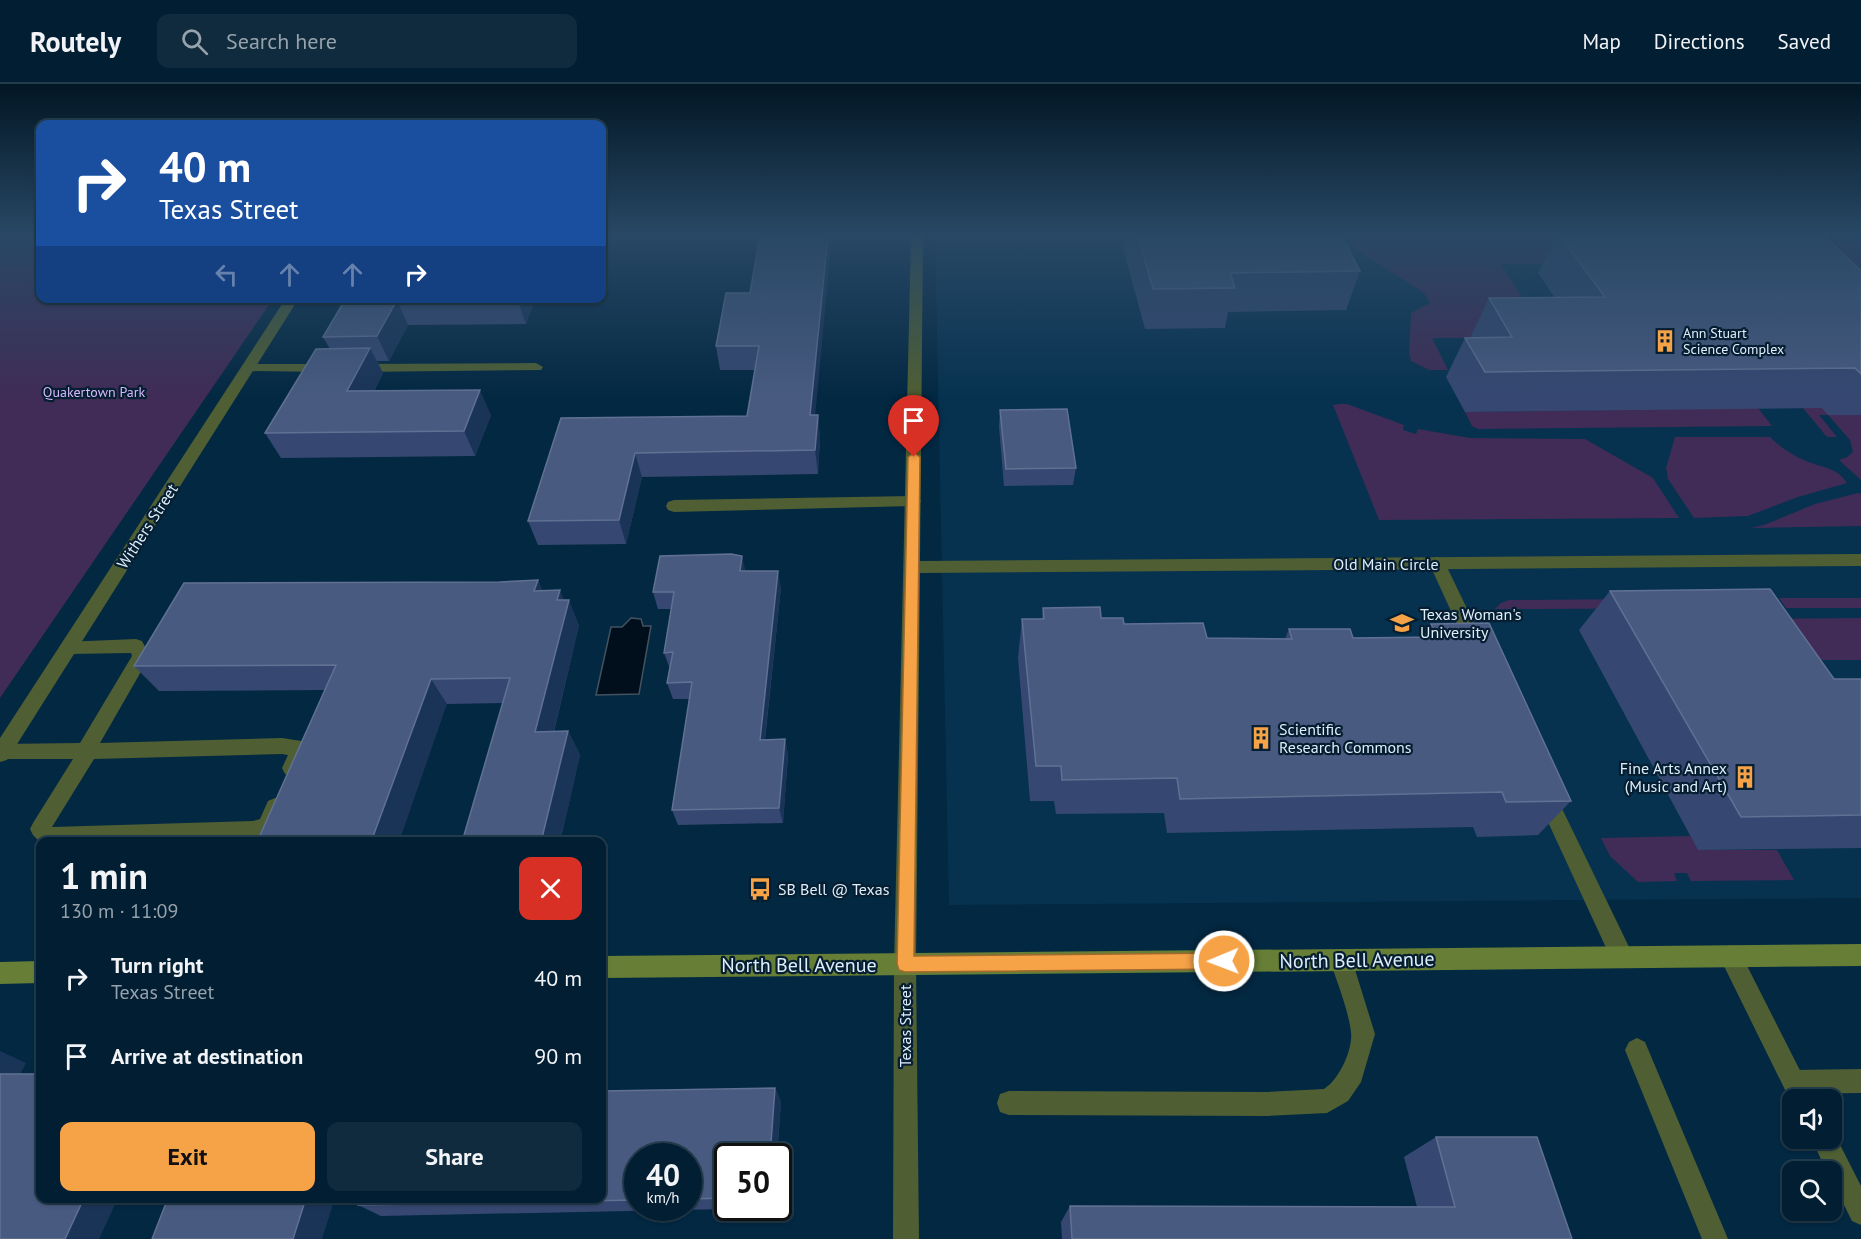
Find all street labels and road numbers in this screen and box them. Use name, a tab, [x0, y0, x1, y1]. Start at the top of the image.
street label: Withers Street	[112, 479, 182, 572]
street label: Old Main Circle	[1333, 554, 1439, 574]
street label: North Bell Avenue	[1279, 946, 1435, 974]
street label: North Bell Avenue	[721, 952, 877, 978]
street label: Texas Street	[895, 984, 915, 1067]

